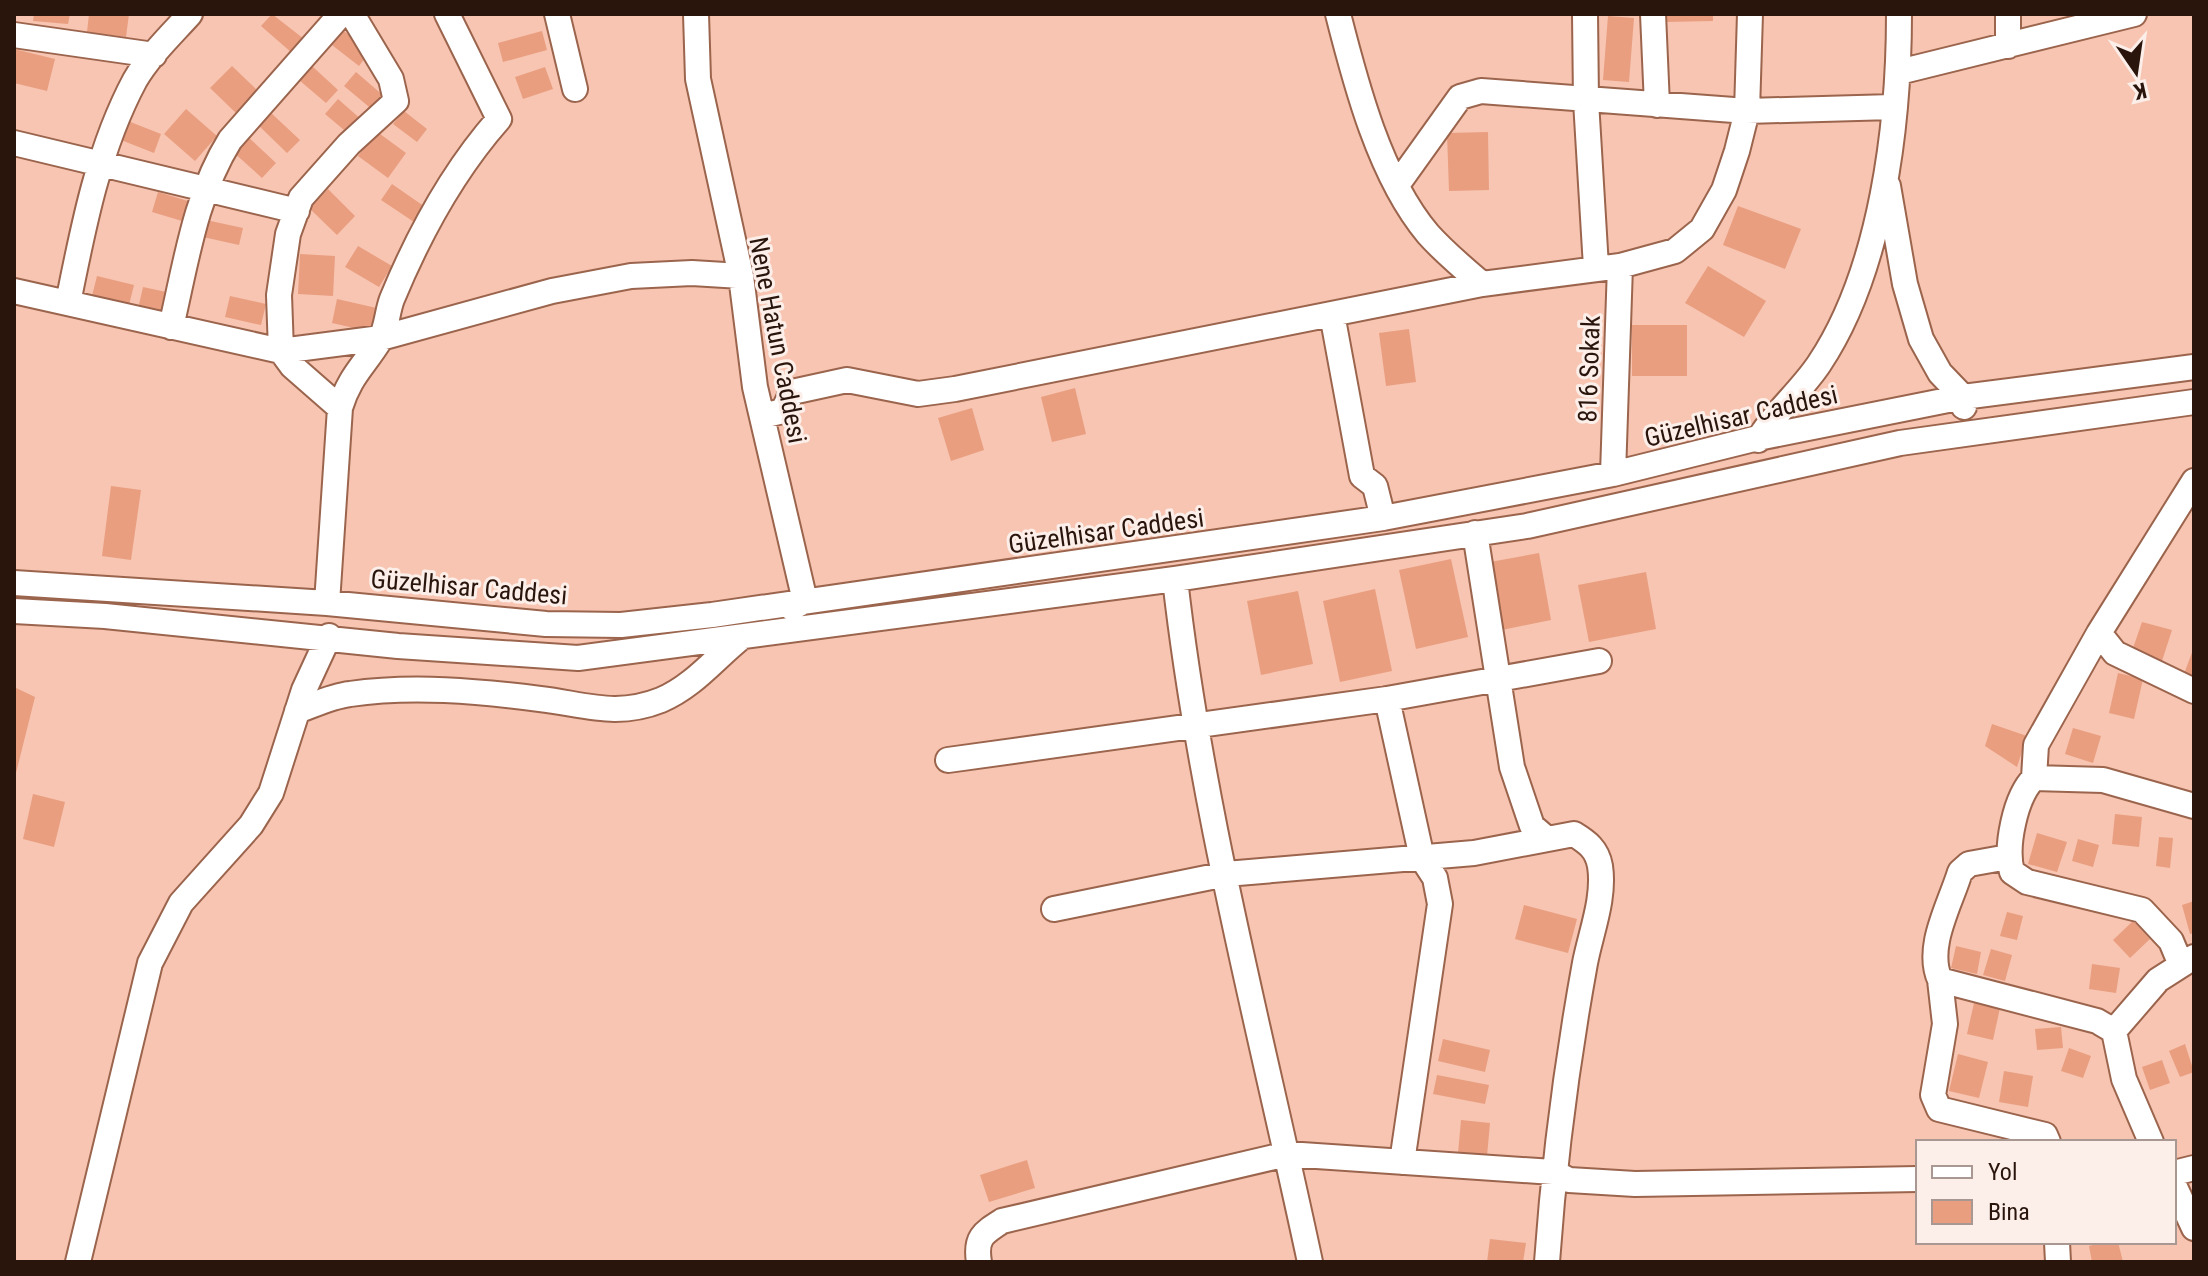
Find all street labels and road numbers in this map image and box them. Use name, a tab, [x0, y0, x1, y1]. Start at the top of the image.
street label: Nene Hatun Caddesi	[743, 234, 813, 446]
street label: 816 Sokak	[1572, 315, 1606, 423]
street label: Güzelhisar Caddesi	[1642, 379, 1840, 453]
street label: Güzelhisar Caddesi	[1006, 502, 1206, 560]
street label: Güzelhisar Caddesi	[370, 563, 568, 611]

